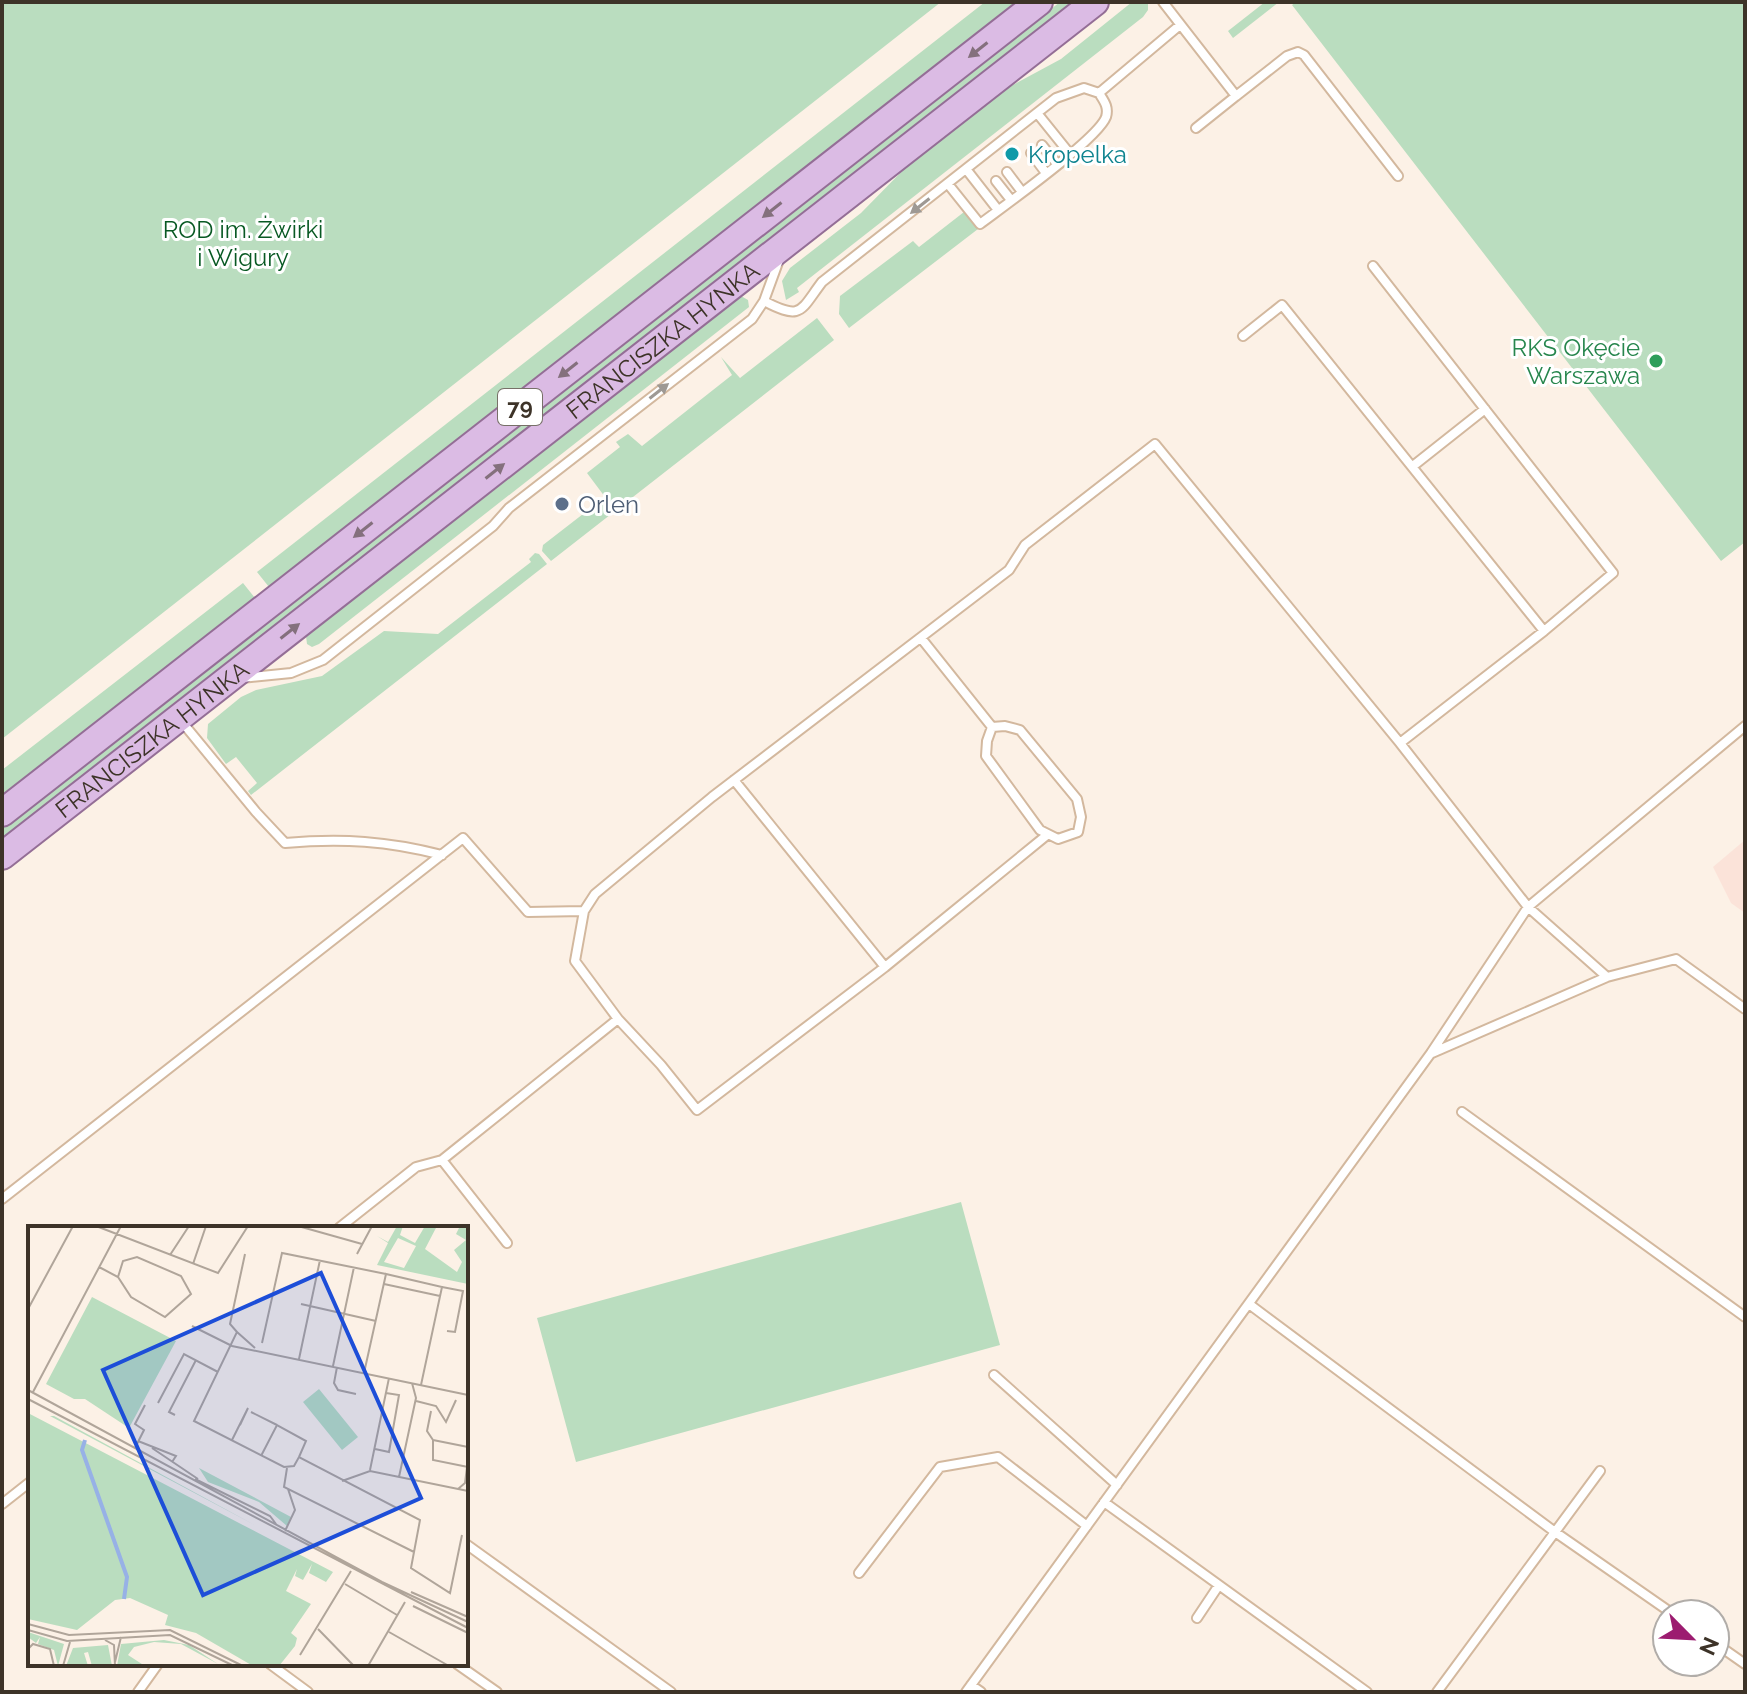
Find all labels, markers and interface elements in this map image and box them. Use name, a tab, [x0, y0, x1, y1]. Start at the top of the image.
one-way arrow	[968, 41, 988, 58]
place label: Kropelka	[1028, 140, 1127, 169]
marker: Kropelka	[1003, 145, 1021, 163]
one-way arrow	[910, 197, 930, 214]
one-way arrow	[762, 201, 782, 217]
park label: ROD im. Żwirki i Wigury	[163, 215, 323, 272]
street label: FRANCISZKA HYNKA	[560, 256, 765, 425]
place label: RKS Okęcie Warszawa	[1512, 333, 1640, 390]
marker: RKS Okęcie Warszawa	[1647, 352, 1665, 370]
one-way arrow	[558, 361, 578, 377]
one-way arrow	[649, 383, 669, 399]
road number: 79	[498, 389, 542, 425]
one-way arrow	[485, 464, 505, 480]
place label: Orlen	[578, 490, 639, 519]
marker: Orlen	[553, 495, 571, 513]
one-way arrow	[353, 522, 373, 538]
one-way arrow	[280, 624, 300, 640]
street label: FRANCISZKA HYNKA	[49, 655, 254, 823]
inset map	[28, 1226, 468, 1666]
north arrow	[1651, 1598, 1731, 1678]
text: N	[1694, 1633, 1725, 1659]

